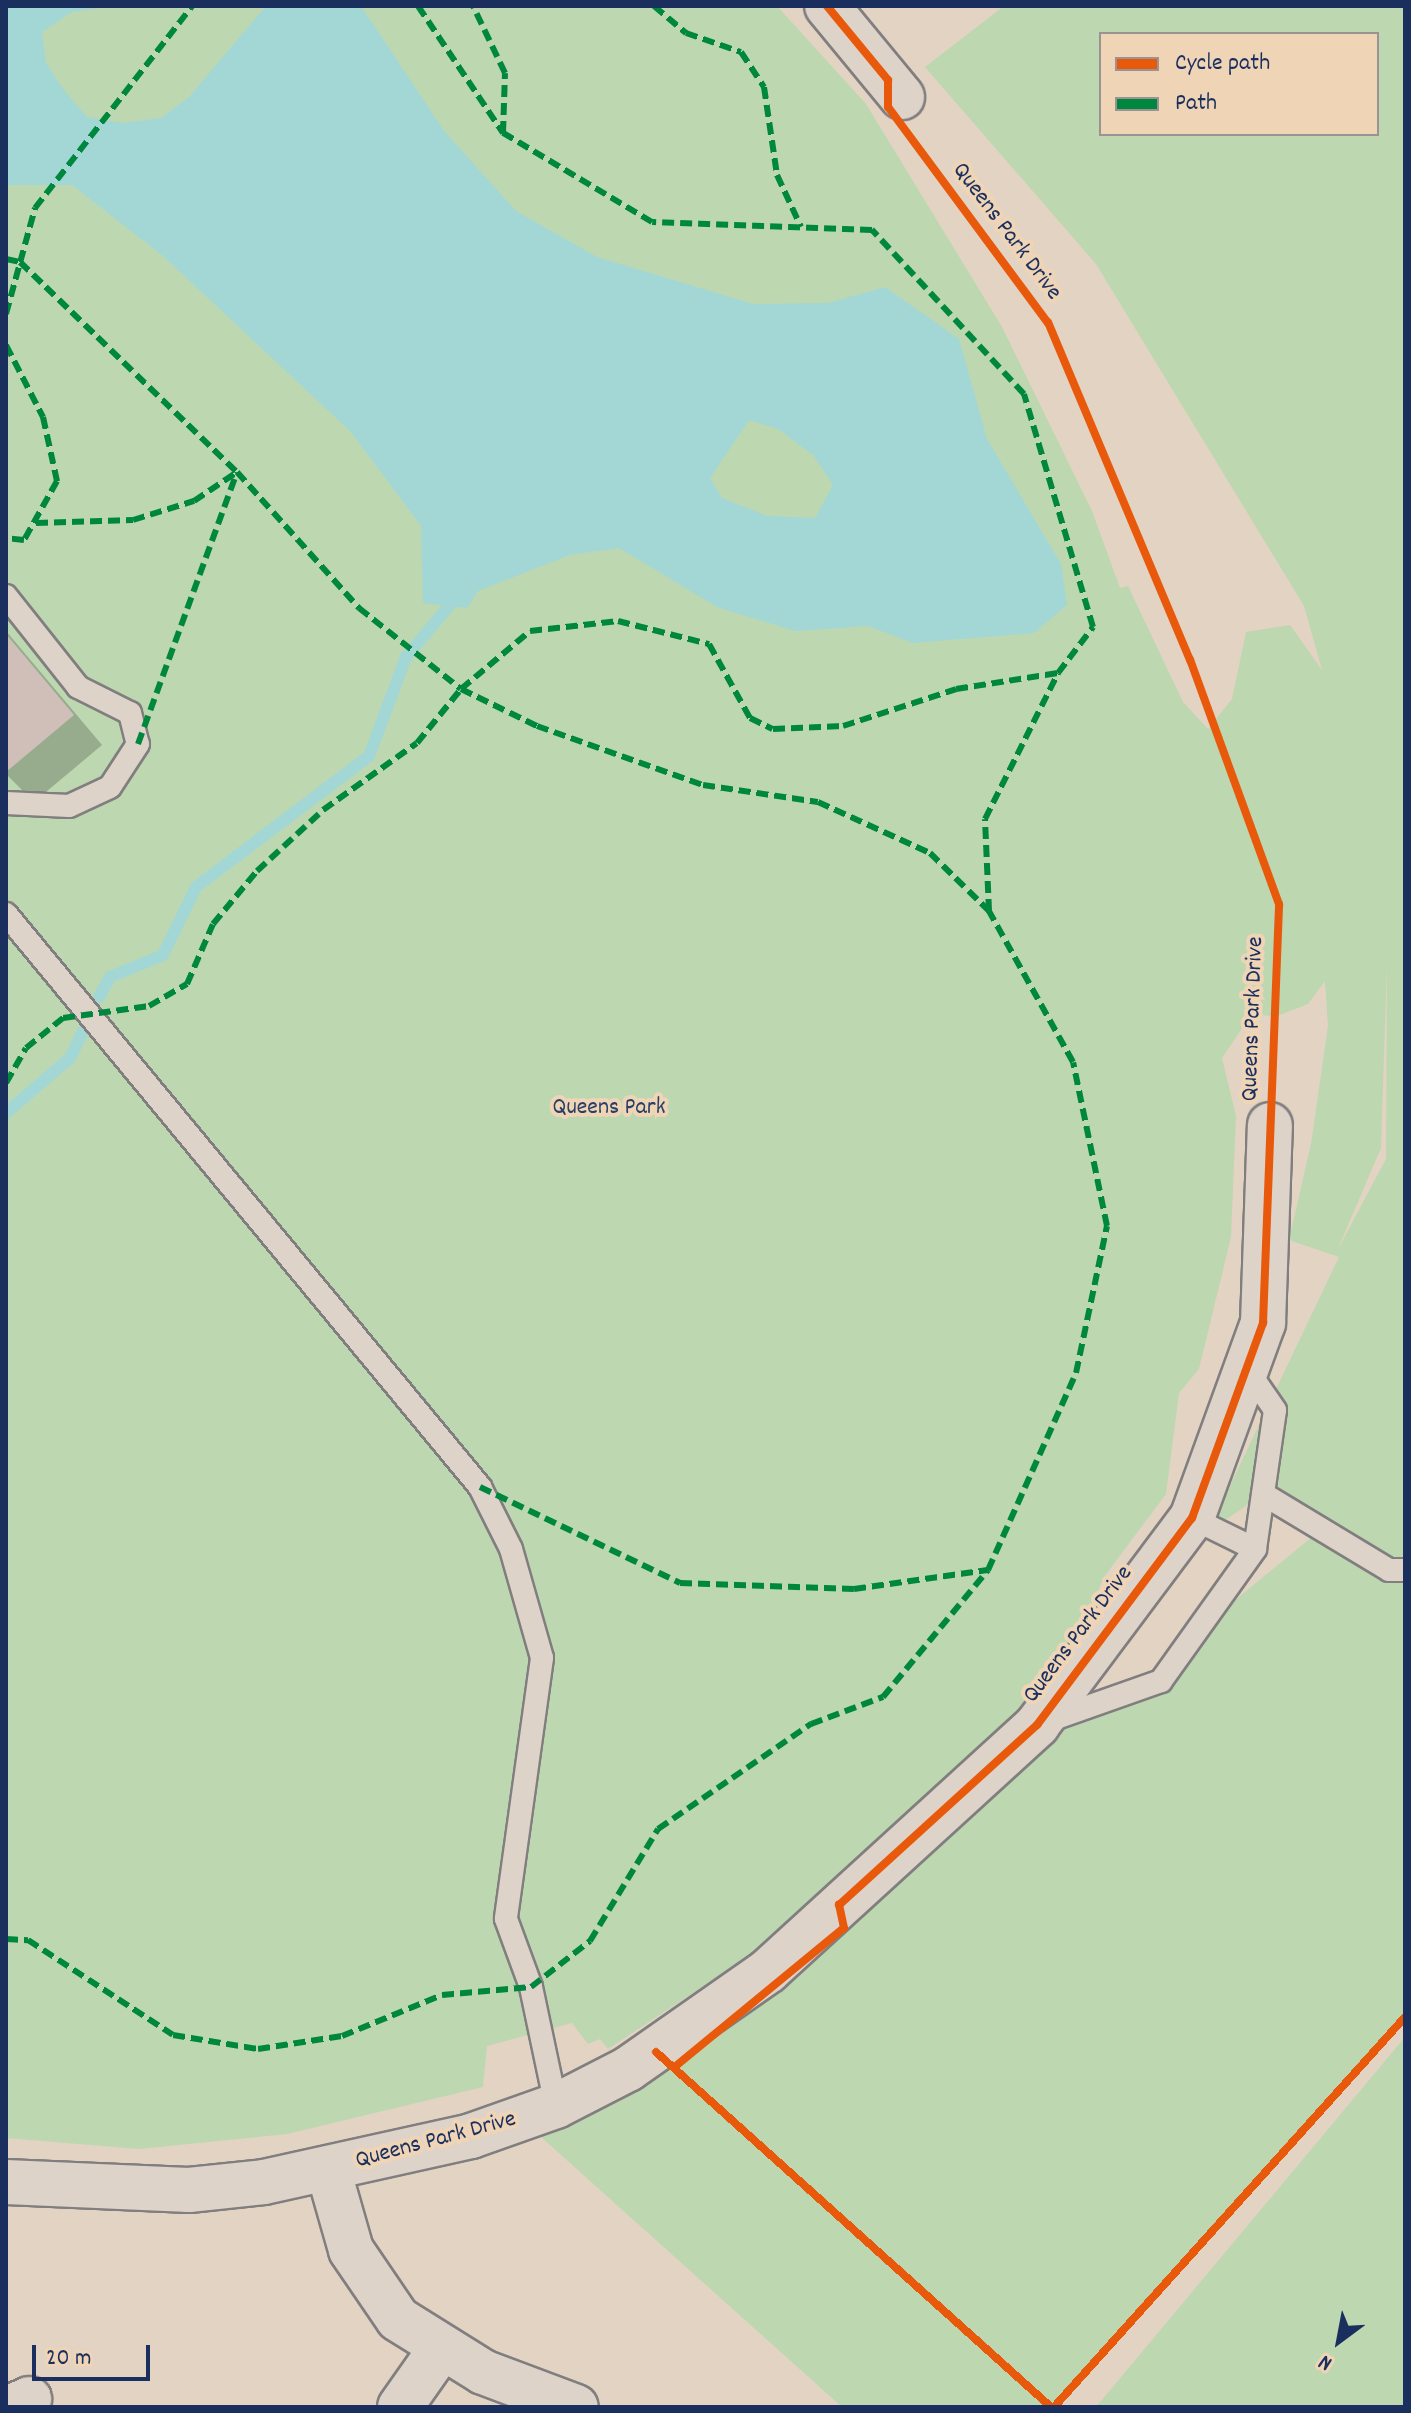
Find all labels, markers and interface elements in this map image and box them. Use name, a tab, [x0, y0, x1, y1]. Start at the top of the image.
legend	[1099, 32, 1379, 136]
text: Cycle path	[1175, 47, 1270, 81]
text: Path	[1175, 87, 1217, 121]
street label: Queens Park Drive	[945, 158, 1067, 306]
street label: Queens Park Drive	[1237, 936, 1271, 1102]
park label: Queens Park	[552, 1095, 666, 1123]
street label: Queens Park Drive	[1018, 1561, 1140, 1709]
street label: Queens Park Drive	[353, 2106, 519, 2176]
north arrow	[1299, 2301, 1379, 2381]
scale bar	[36, 2329, 154, 2379]
text: 20 m	[46, 2342, 92, 2376]
text: N	[1313, 2346, 1339, 2378]

